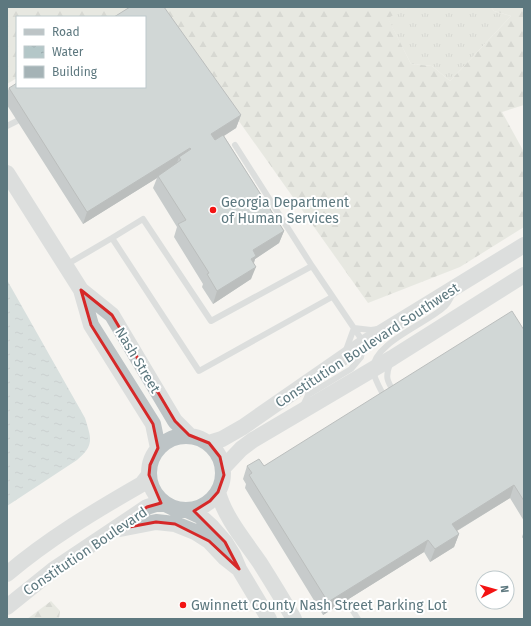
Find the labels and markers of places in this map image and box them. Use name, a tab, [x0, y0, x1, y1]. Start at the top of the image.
place label: Georgia Department of Human Services	[221, 194, 350, 227]
marker: Georgia Department of Human Services	[208, 205, 218, 215]
place label: Gwinnett County Nash Street Parking Lot	[191, 597, 448, 614]
marker: Gwinnett County Nash Street Parking Lot	[178, 600, 188, 610]

